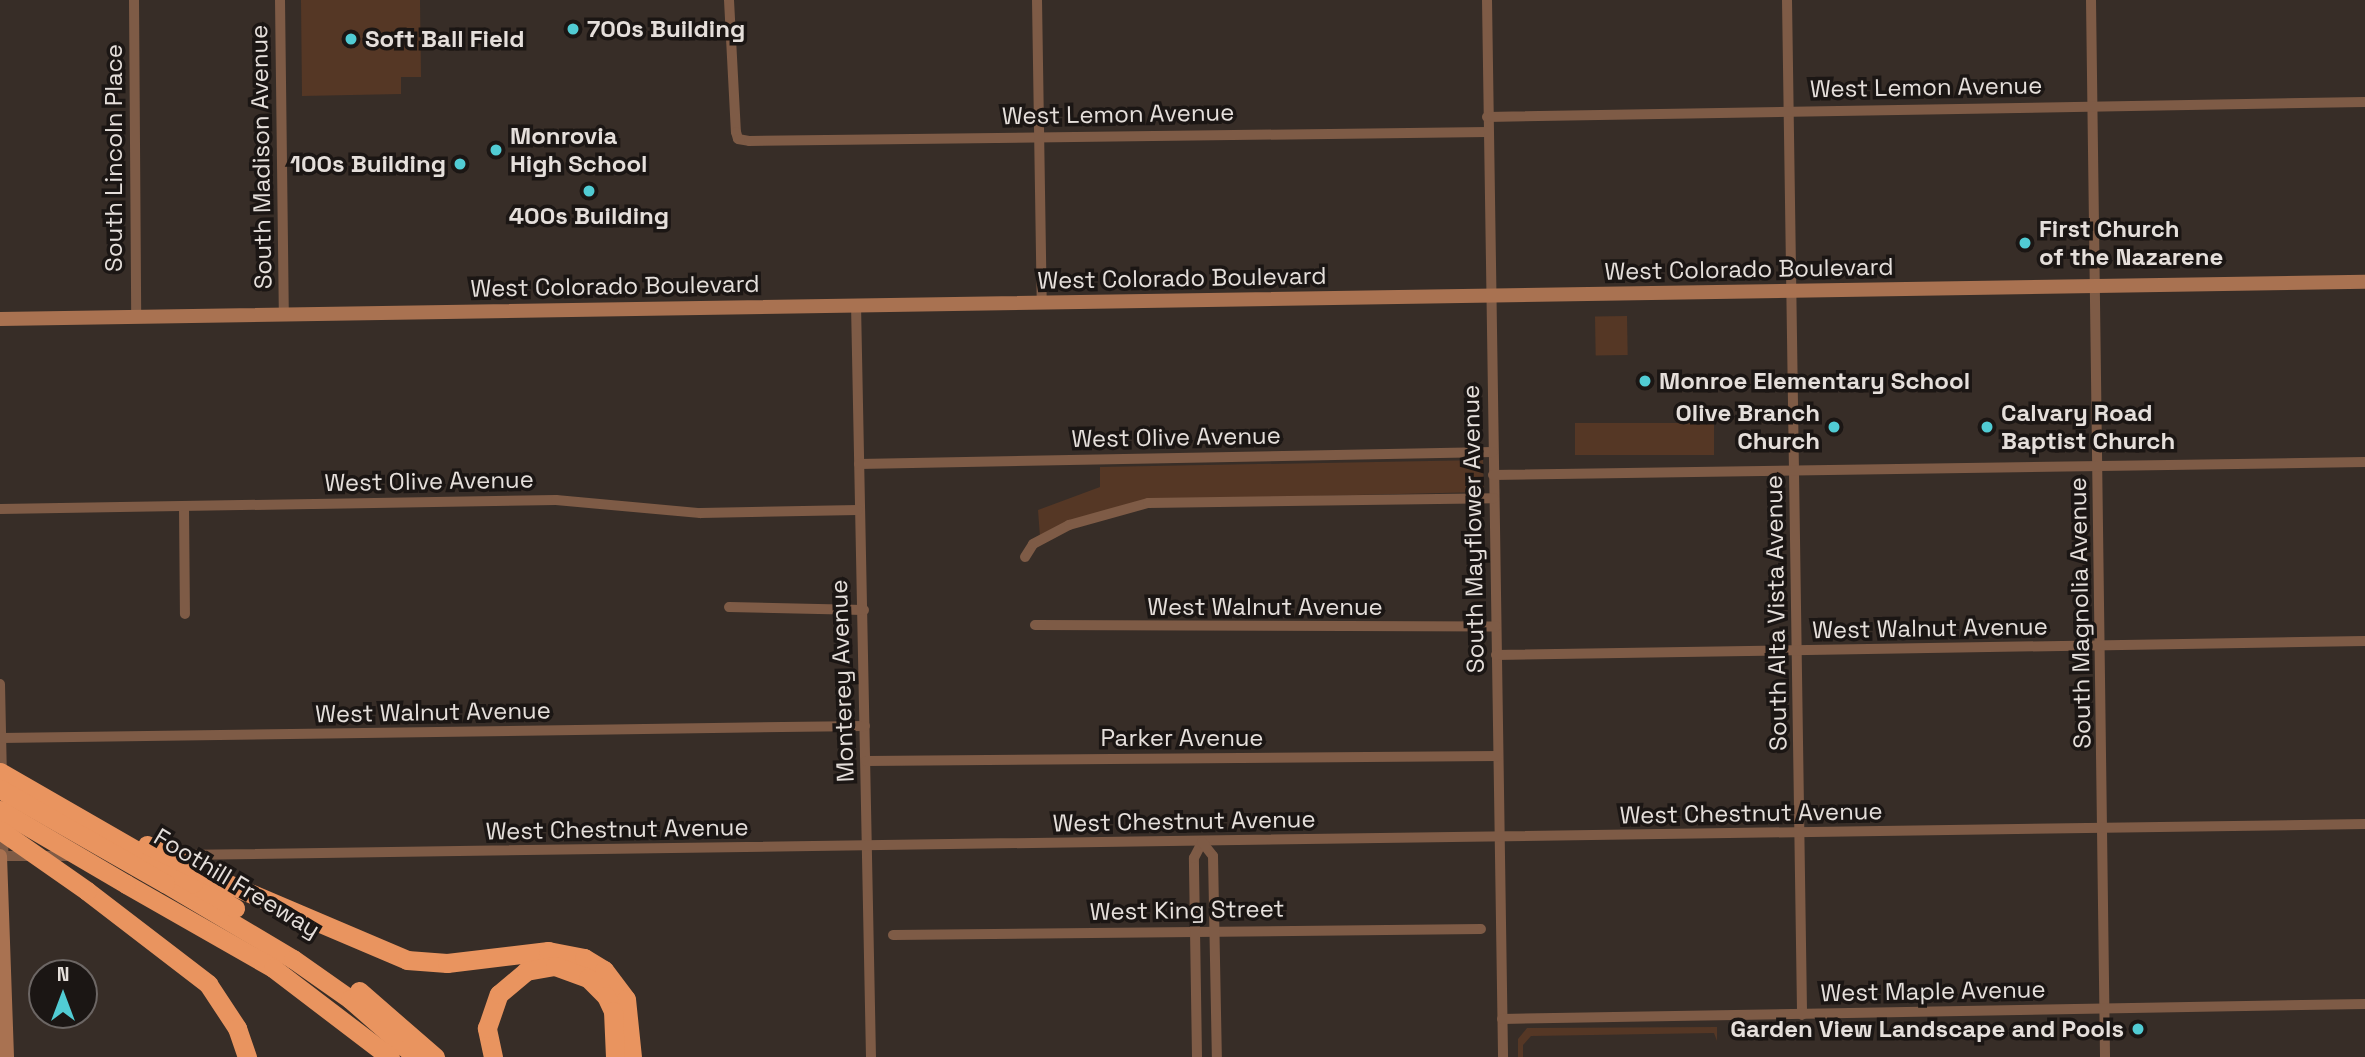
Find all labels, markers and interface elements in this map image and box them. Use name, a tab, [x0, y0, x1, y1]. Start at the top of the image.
place label: 700s Building	[587, 15, 745, 43]
marker: 700s Building	[565, 21, 581, 37]
street label: South Madison Avenue	[244, 24, 278, 290]
place label: Soft Ball Field	[365, 25, 525, 53]
marker: Soft Ball Field	[343, 31, 359, 47]
street label: South Lincoln Place	[100, 44, 128, 272]
street label: West Lemon Avenue	[1809, 71, 2043, 103]
street label: West Lemon Avenue	[1001, 98, 1235, 130]
place label: Monrovia High School	[510, 122, 647, 178]
marker: Monrovia High School	[488, 142, 504, 158]
place label: 100s Building	[290, 150, 446, 178]
marker: 100s Building	[452, 156, 468, 172]
marker: 400s Building	[581, 183, 597, 199]
place label: 400s Building	[509, 202, 669, 230]
place label: First Church of the Nazarene	[2039, 215, 2223, 271]
marker: First Church of the Nazarene	[2017, 235, 2033, 251]
street label: West Colorado Boulevard	[1604, 252, 1894, 286]
street label: West Colorado Boulevard	[1037, 261, 1327, 295]
street label: West Colorado Boulevard	[470, 269, 760, 303]
place label: Monroe Elementary School	[1659, 367, 1970, 395]
marker: Monroe Elementary School	[1637, 373, 1653, 389]
street label: South Mayflower Avenue	[1456, 384, 1490, 674]
place label: Olive Branch Church	[1676, 399, 1820, 455]
place label: Calvary Road Baptist Church	[2001, 399, 2175, 455]
marker: Olive Branch Church	[1826, 419, 1842, 435]
marker: Calvary Road Baptist Church	[1979, 419, 1995, 435]
street label: West Olive Avenue	[1071, 421, 1281, 453]
street label: West Olive Avenue	[324, 465, 534, 497]
street label: South Alta Vista Avenue	[1759, 474, 1793, 752]
street label: South Magnolia Avenue	[2063, 477, 2097, 749]
street label: Monterey Avenue	[824, 579, 860, 783]
street label: West Walnut Avenue	[1147, 593, 1383, 621]
street label: West Walnut Avenue	[1812, 612, 2048, 644]
street label: West Walnut Avenue	[315, 696, 551, 728]
street label: Parker Avenue	[1100, 724, 1264, 752]
street label: West Chestnut Avenue	[1619, 796, 1883, 830]
street label: West Chestnut Avenue	[1052, 804, 1316, 838]
street label: West Chestnut Avenue	[485, 812, 749, 846]
street label: Foothill Freeway	[149, 822, 325, 944]
street label: West King Street	[1089, 894, 1285, 926]
north arrow	[28, 959, 98, 1029]
text: N	[57, 962, 69, 987]
street label: West Maple Avenue	[1820, 975, 2046, 1007]
place label: Garden View Landscape and Pools	[1730, 1015, 2124, 1043]
marker: Garden View Landscape and Pools	[2130, 1021, 2146, 1037]

